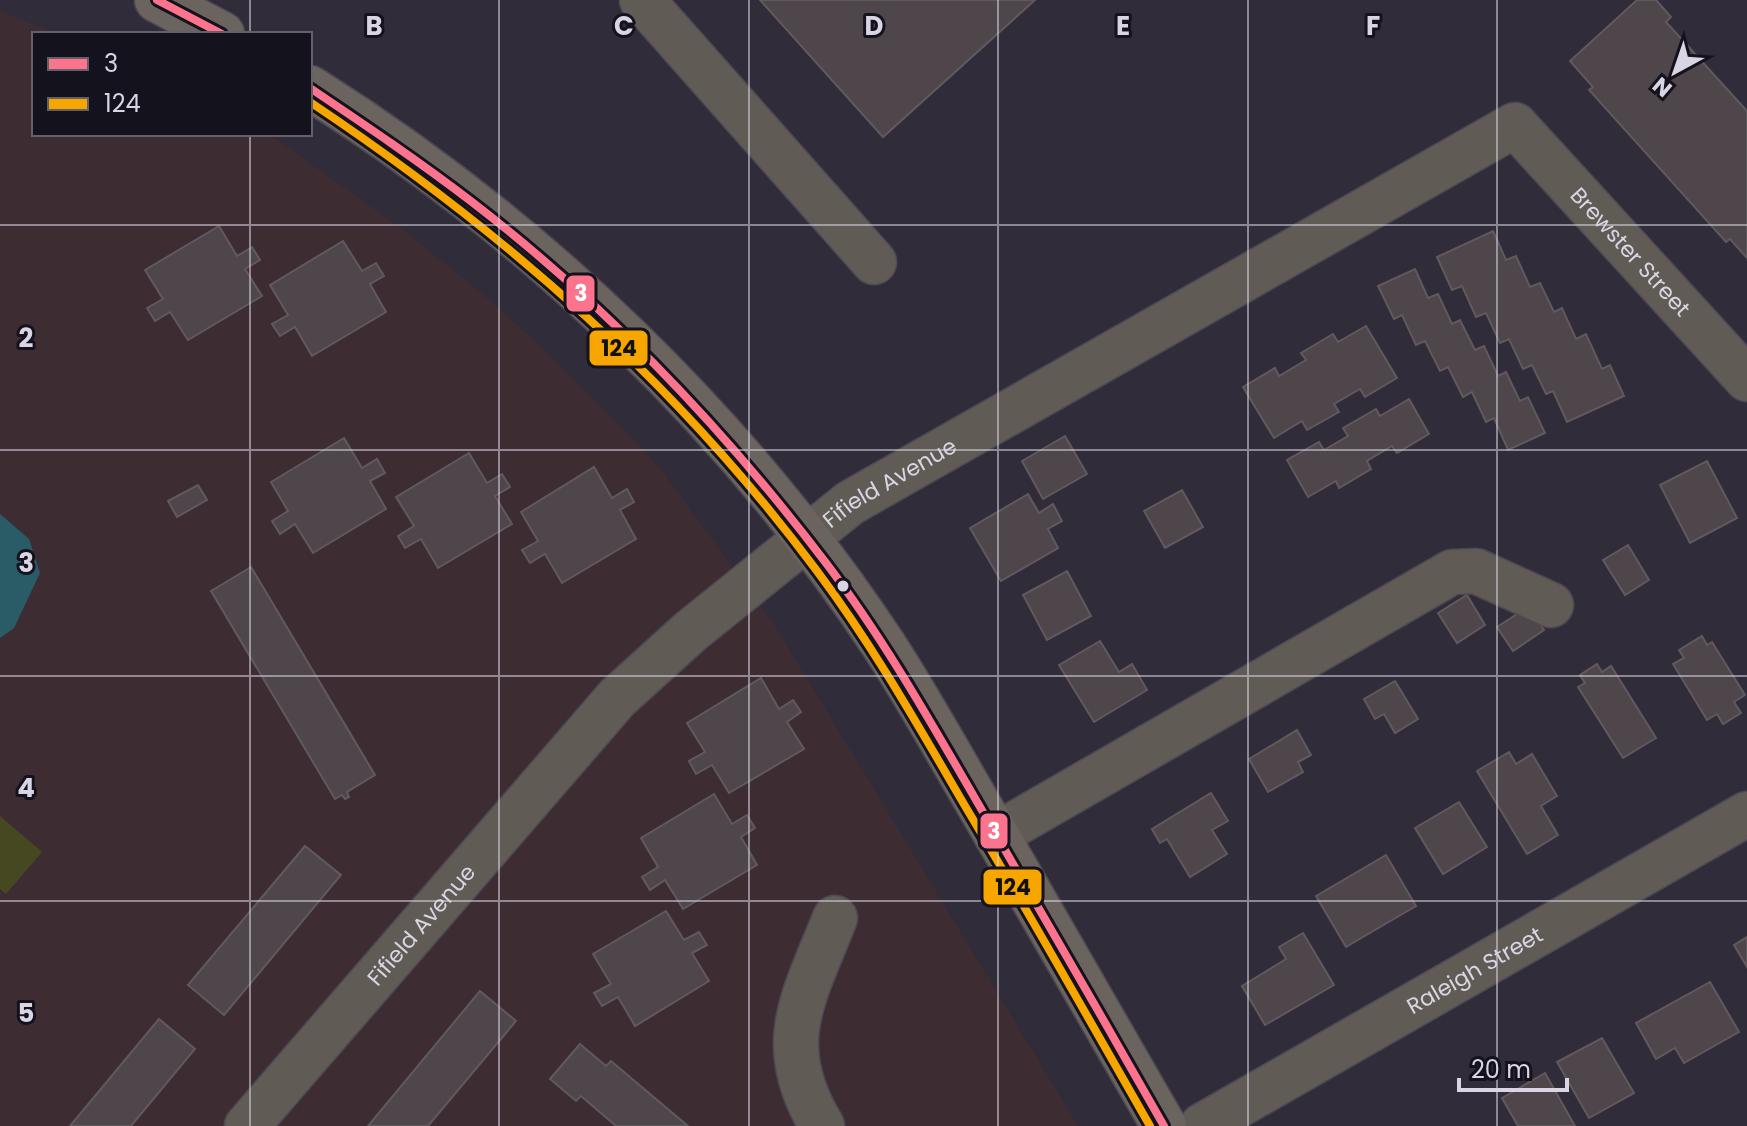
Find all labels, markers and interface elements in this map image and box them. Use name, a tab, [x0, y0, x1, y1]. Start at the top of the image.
text: B	[365, 8, 383, 44]
text: C	[614, 8, 634, 44]
text: D	[865, 8, 884, 44]
text: E	[1116, 8, 1130, 44]
text: F	[1366, 8, 1380, 44]
legend	[32, 32, 312, 136]
north arrow	[1635, 32, 1715, 112]
text: 3	[104, 47, 118, 80]
text: N	[1646, 70, 1679, 104]
text: 124	[104, 87, 141, 120]
street label: Brewster Street	[1563, 180, 1697, 323]
line badge: 3	[565, 274, 596, 313]
text: 3	[574, 278, 588, 309]
text: 2	[19, 320, 34, 356]
line badge: 124	[588, 329, 649, 367]
text: 124	[601, 333, 637, 364]
street label: Fifield Avenue	[816, 431, 962, 535]
text: 3	[18, 545, 34, 581]
unlabelled marker	[835, 578, 851, 594]
text: 4	[17, 770, 35, 806]
line badge: 3	[979, 812, 1009, 850]
text: 3	[987, 816, 1001, 847]
street label: Fifield Avenue	[360, 858, 483, 993]
line badge: 124	[982, 868, 1043, 906]
text: 124	[995, 872, 1031, 903]
street label: Raleigh Street	[1401, 919, 1548, 1022]
text: 5	[18, 995, 34, 1031]
scale bar	[1459, 1042, 1567, 1092]
text: 20 m	[1471, 1053, 1531, 1086]

